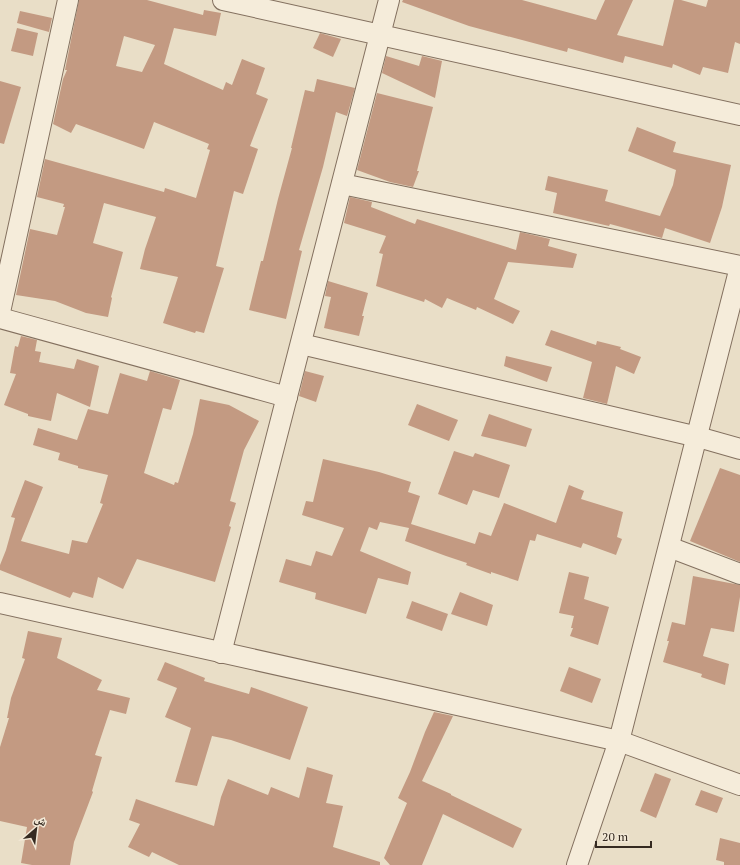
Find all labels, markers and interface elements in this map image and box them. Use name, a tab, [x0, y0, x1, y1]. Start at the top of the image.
north arrow	[16, 809, 56, 849]
text: ش	[32, 811, 49, 830]
scale bar	[596, 823, 651, 849]
text: 20 m	[602, 829, 629, 844]

